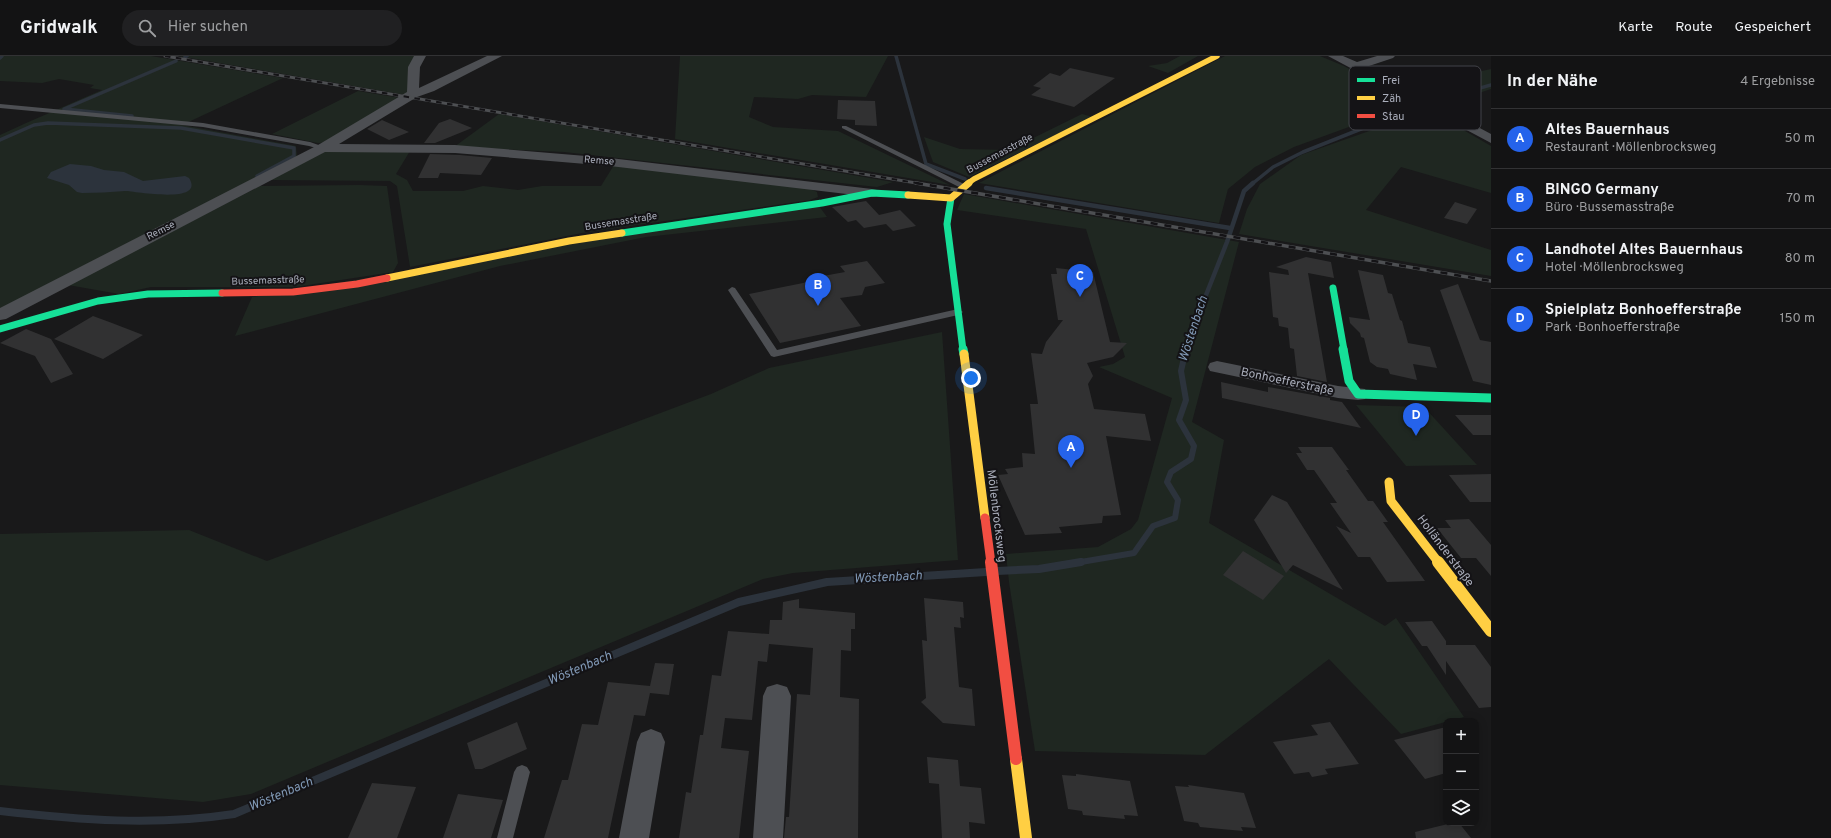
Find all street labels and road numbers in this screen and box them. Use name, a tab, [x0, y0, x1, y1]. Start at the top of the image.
street label: Bussemasstraße	[965, 131, 1035, 177]
street label: Remse	[583, 153, 615, 169]
street label: Bussemasstraße	[584, 210, 658, 234]
street label: Remse	[145, 218, 177, 244]
street label: Bussemasstraße	[231, 273, 305, 289]
street label: Bonhoefferstraße	[1239, 364, 1335, 400]
street label: Möllenbrocksweg	[982, 469, 1010, 563]
street label: Holländerstraße	[1413, 512, 1477, 590]

